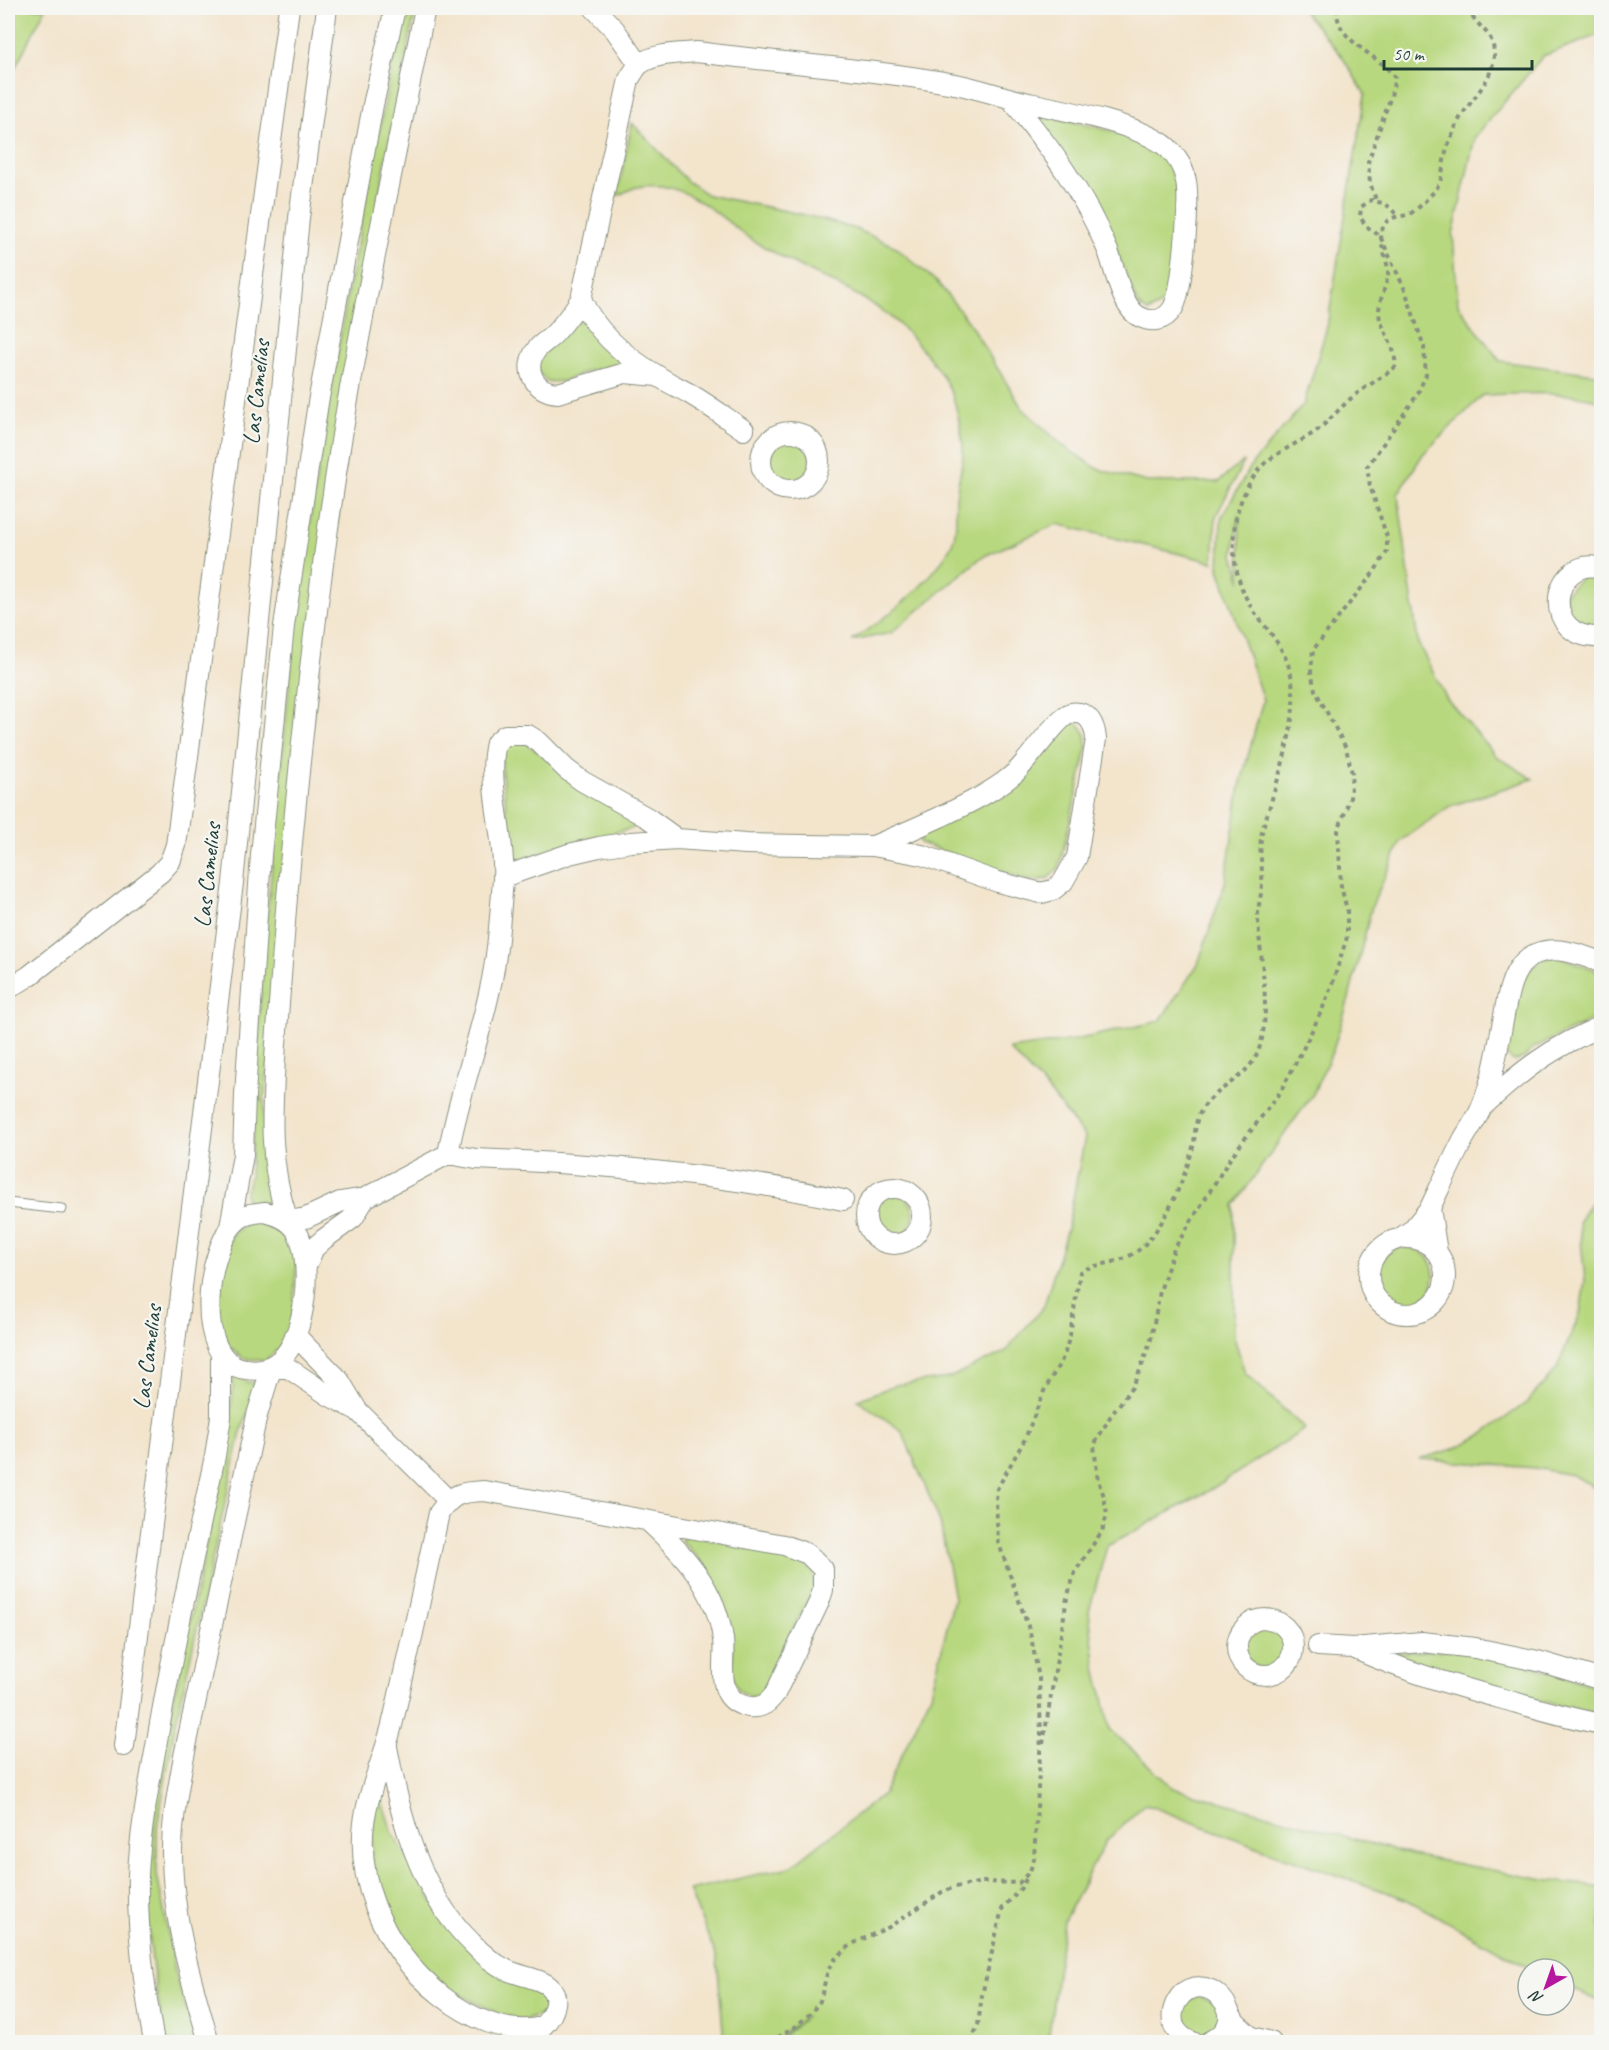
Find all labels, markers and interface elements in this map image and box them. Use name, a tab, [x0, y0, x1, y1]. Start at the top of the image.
scale bar	[1384, 33, 1532, 71]
text: 50 m	[1393, 43, 1426, 65]
street label: Las Camelias	[236, 336, 277, 446]
street label: Las Camelias	[187, 819, 228, 929]
street label: Las Camelias	[126, 1300, 169, 1411]
north arrow	[1516, 1957, 1576, 2017]
text: N	[1524, 1985, 1547, 2009]

